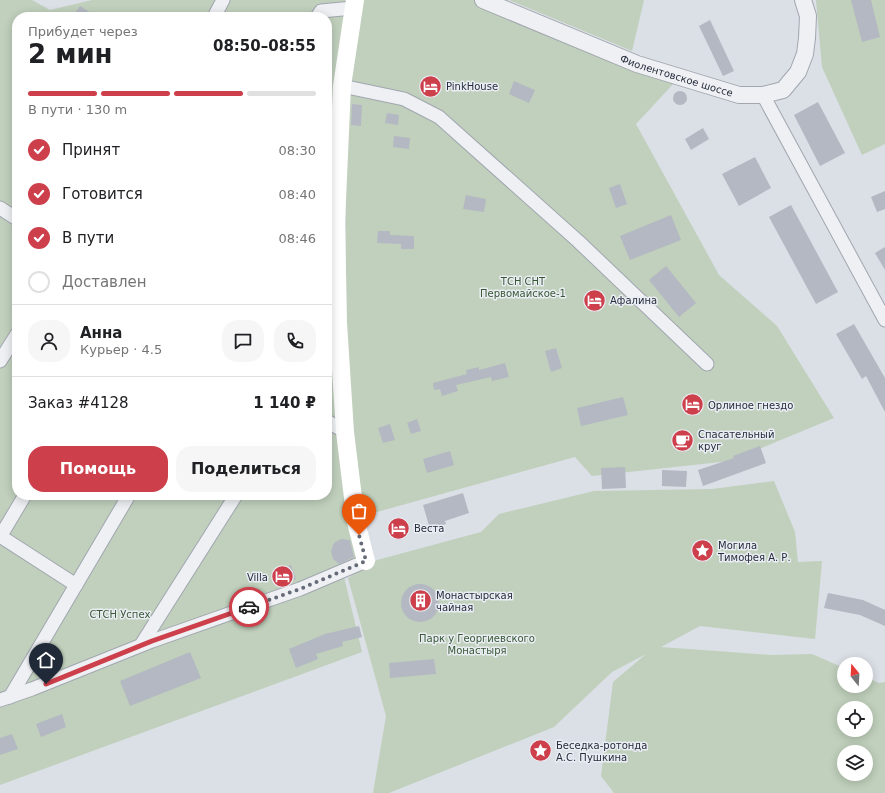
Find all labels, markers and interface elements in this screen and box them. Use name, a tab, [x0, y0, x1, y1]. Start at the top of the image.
text: Прибудет через	[28, 24, 138, 39]
text: 08:50–08:55	[213, 37, 316, 55]
text: 2 мин	[28, 39, 113, 69]
street label: Фиолентовское шоссе	[619, 52, 734, 98]
hotel icon: PinkHouse	[418, 73, 444, 99]
place label: PinkHouse	[446, 81, 498, 92]
text: В пути · 130 m	[28, 102, 127, 117]
icon: check	[28, 139, 50, 161]
text: Принят	[62, 141, 120, 159]
text: 08:30	[279, 143, 316, 158]
icon: check	[28, 183, 50, 205]
text: Готовится	[62, 185, 143, 203]
text: 08:40	[279, 187, 316, 202]
icon: check	[28, 227, 50, 249]
text: В пути	[62, 229, 114, 247]
text: 08:46	[279, 231, 316, 246]
text: Доставлен	[62, 273, 147, 291]
park label: ТСН СНТ Первомайское-1	[480, 276, 566, 299]
hotel icon: Афалина	[582, 287, 608, 313]
place label: Афалина	[610, 295, 657, 306]
button: person	[28, 320, 70, 362]
button: chat	[222, 320, 264, 362]
button: phone	[274, 320, 316, 362]
text: Анна	[80, 324, 122, 342]
text: Курьер · 4.5	[80, 342, 162, 357]
hotel icon: Орлиное гнездо	[679, 392, 705, 418]
text: Заказ #4128	[28, 394, 129, 412]
text: 1 140 ₽	[253, 394, 316, 412]
place label: Орлиное гнездо	[708, 400, 793, 411]
cafe icon: Спасательный круг	[669, 427, 695, 453]
place label: Спасательный круг	[698, 429, 774, 452]
button: Помощь	[28, 446, 168, 492]
button: Поделиться	[176, 446, 316, 492]
pin	[342, 494, 376, 535]
icon: bag	[348, 500, 370, 522]
hotel icon: Веста	[386, 515, 412, 541]
place label: Веста	[414, 523, 444, 534]
place icon: Могила Тимофея А. Р.	[690, 538, 716, 564]
place label: Могила Тимофея А. Р.	[717, 540, 791, 563]
hotel icon: Villa	[270, 564, 296, 590]
place label: Villa	[247, 572, 268, 583]
courier	[229, 587, 269, 627]
building icon: Монастырская чайная	[407, 588, 433, 614]
place label: Монастырская чайная	[436, 590, 513, 613]
icon: car	[238, 596, 260, 618]
park label: СТСН Успех	[90, 609, 151, 620]
park label: Парк у Георгиевского Монастыря	[419, 633, 535, 656]
pin	[29, 643, 63, 684]
icon: home	[35, 649, 57, 671]
north arrow	[837, 657, 873, 693]
map controls	[837, 657, 873, 781]
button: locate	[837, 701, 873, 737]
place icon: Беседка-ротонда А.С. Пушкина	[528, 738, 554, 764]
place label: Беседка-ротонда А.С. Пушкина	[556, 740, 647, 763]
button: layers	[837, 745, 873, 781]

